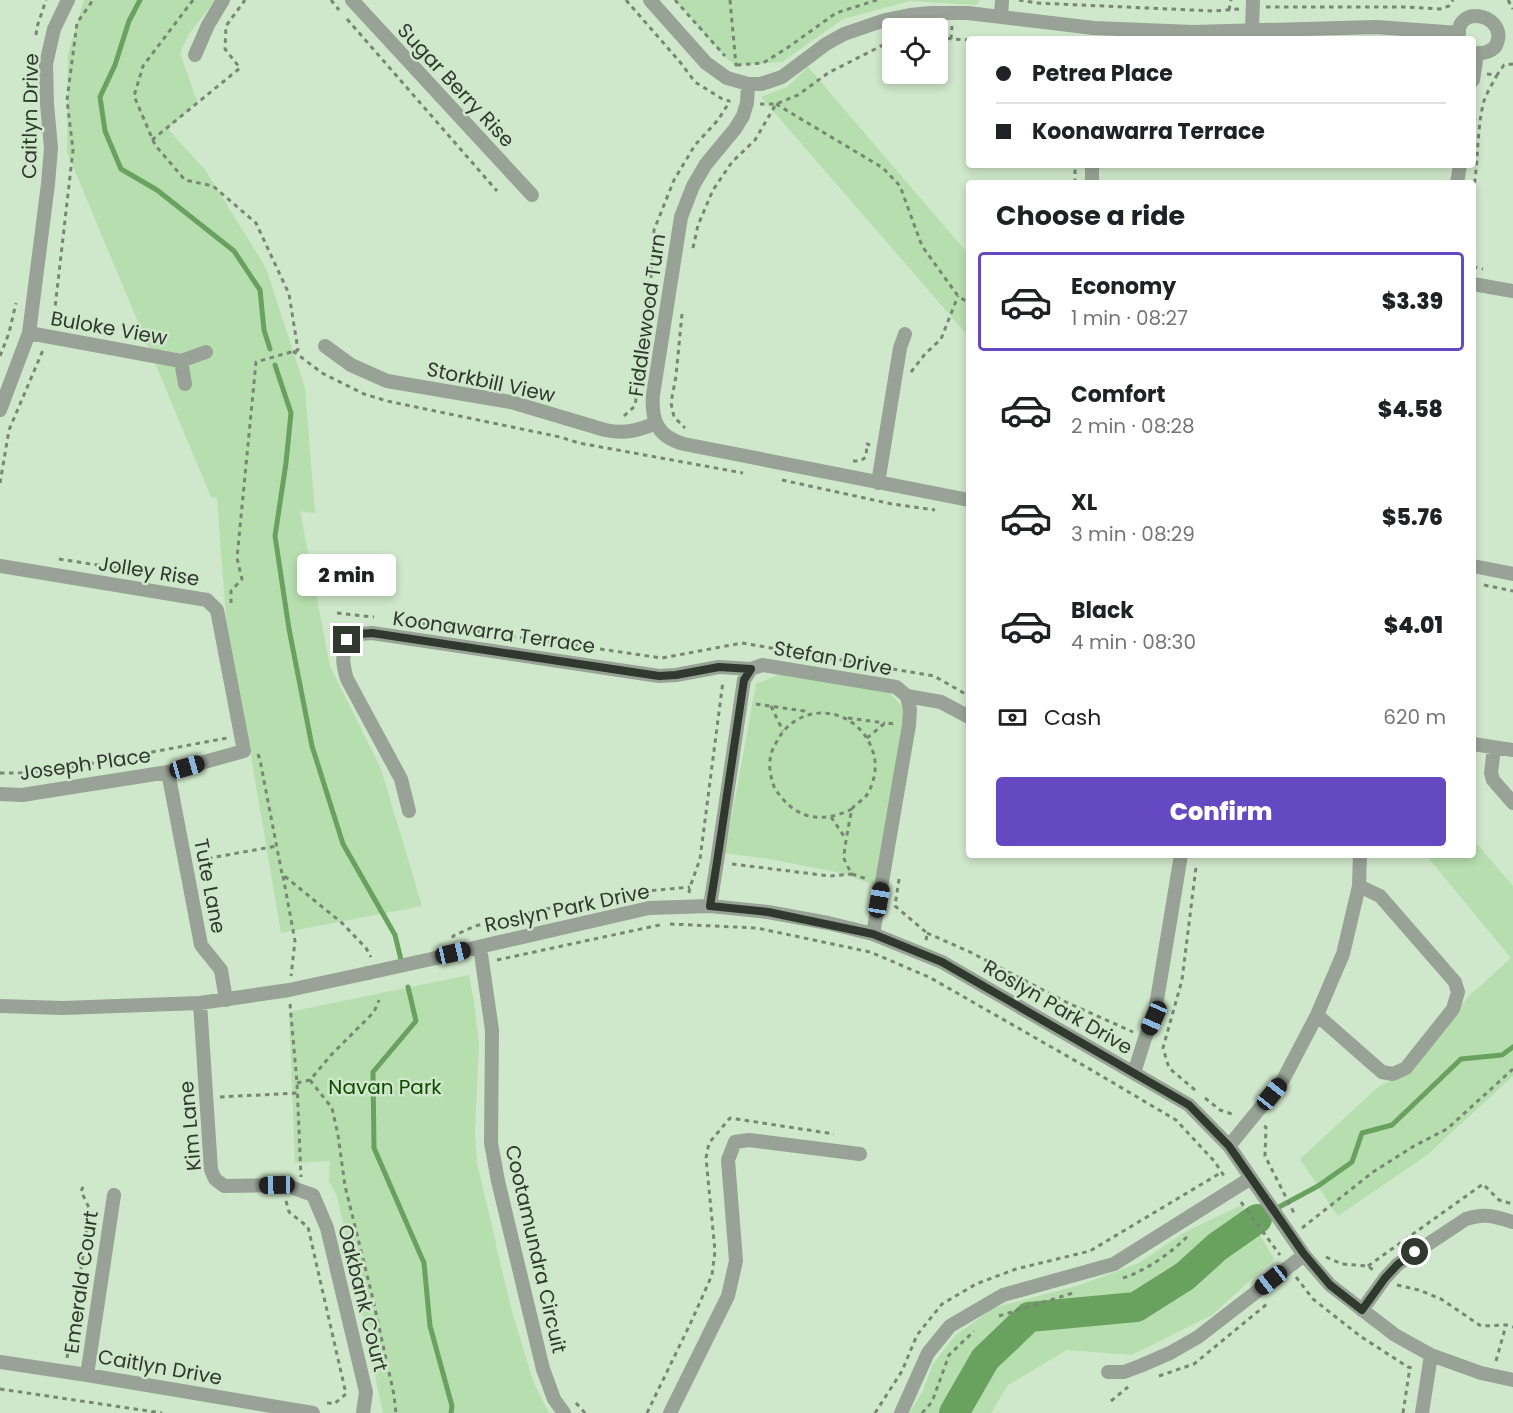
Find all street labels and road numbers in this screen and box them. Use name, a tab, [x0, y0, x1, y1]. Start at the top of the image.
street label: Sugar Berry Rise	[391, 17, 521, 153]
street label: Caitlyn Drive	[15, 53, 45, 179]
street label: Fiddlewood Turn	[622, 232, 672, 398]
street label: Buloke View	[48, 304, 170, 352]
street label: Storkbill View	[424, 355, 558, 409]
street label: Jolley Rise	[96, 549, 202, 593]
street label: Koonawarra Terrace	[391, 604, 597, 660]
street label: Stefan Drive	[772, 634, 894, 682]
street label: Joseph Place	[17, 741, 153, 787]
street label: Tute Lane	[187, 836, 233, 936]
street label: Roslyn Park Drive	[482, 877, 652, 939]
street label: Roslyn Park Drive	[978, 953, 1138, 1061]
street label: Kim Lane	[172, 1080, 208, 1172]
street label: Cootamundra Circuit	[498, 1142, 574, 1356]
street label: Emerald Court	[57, 1209, 105, 1355]
street label: Oakbank Court	[331, 1221, 395, 1375]
street label: Caitlyn Drive	[96, 1342, 224, 1392]

